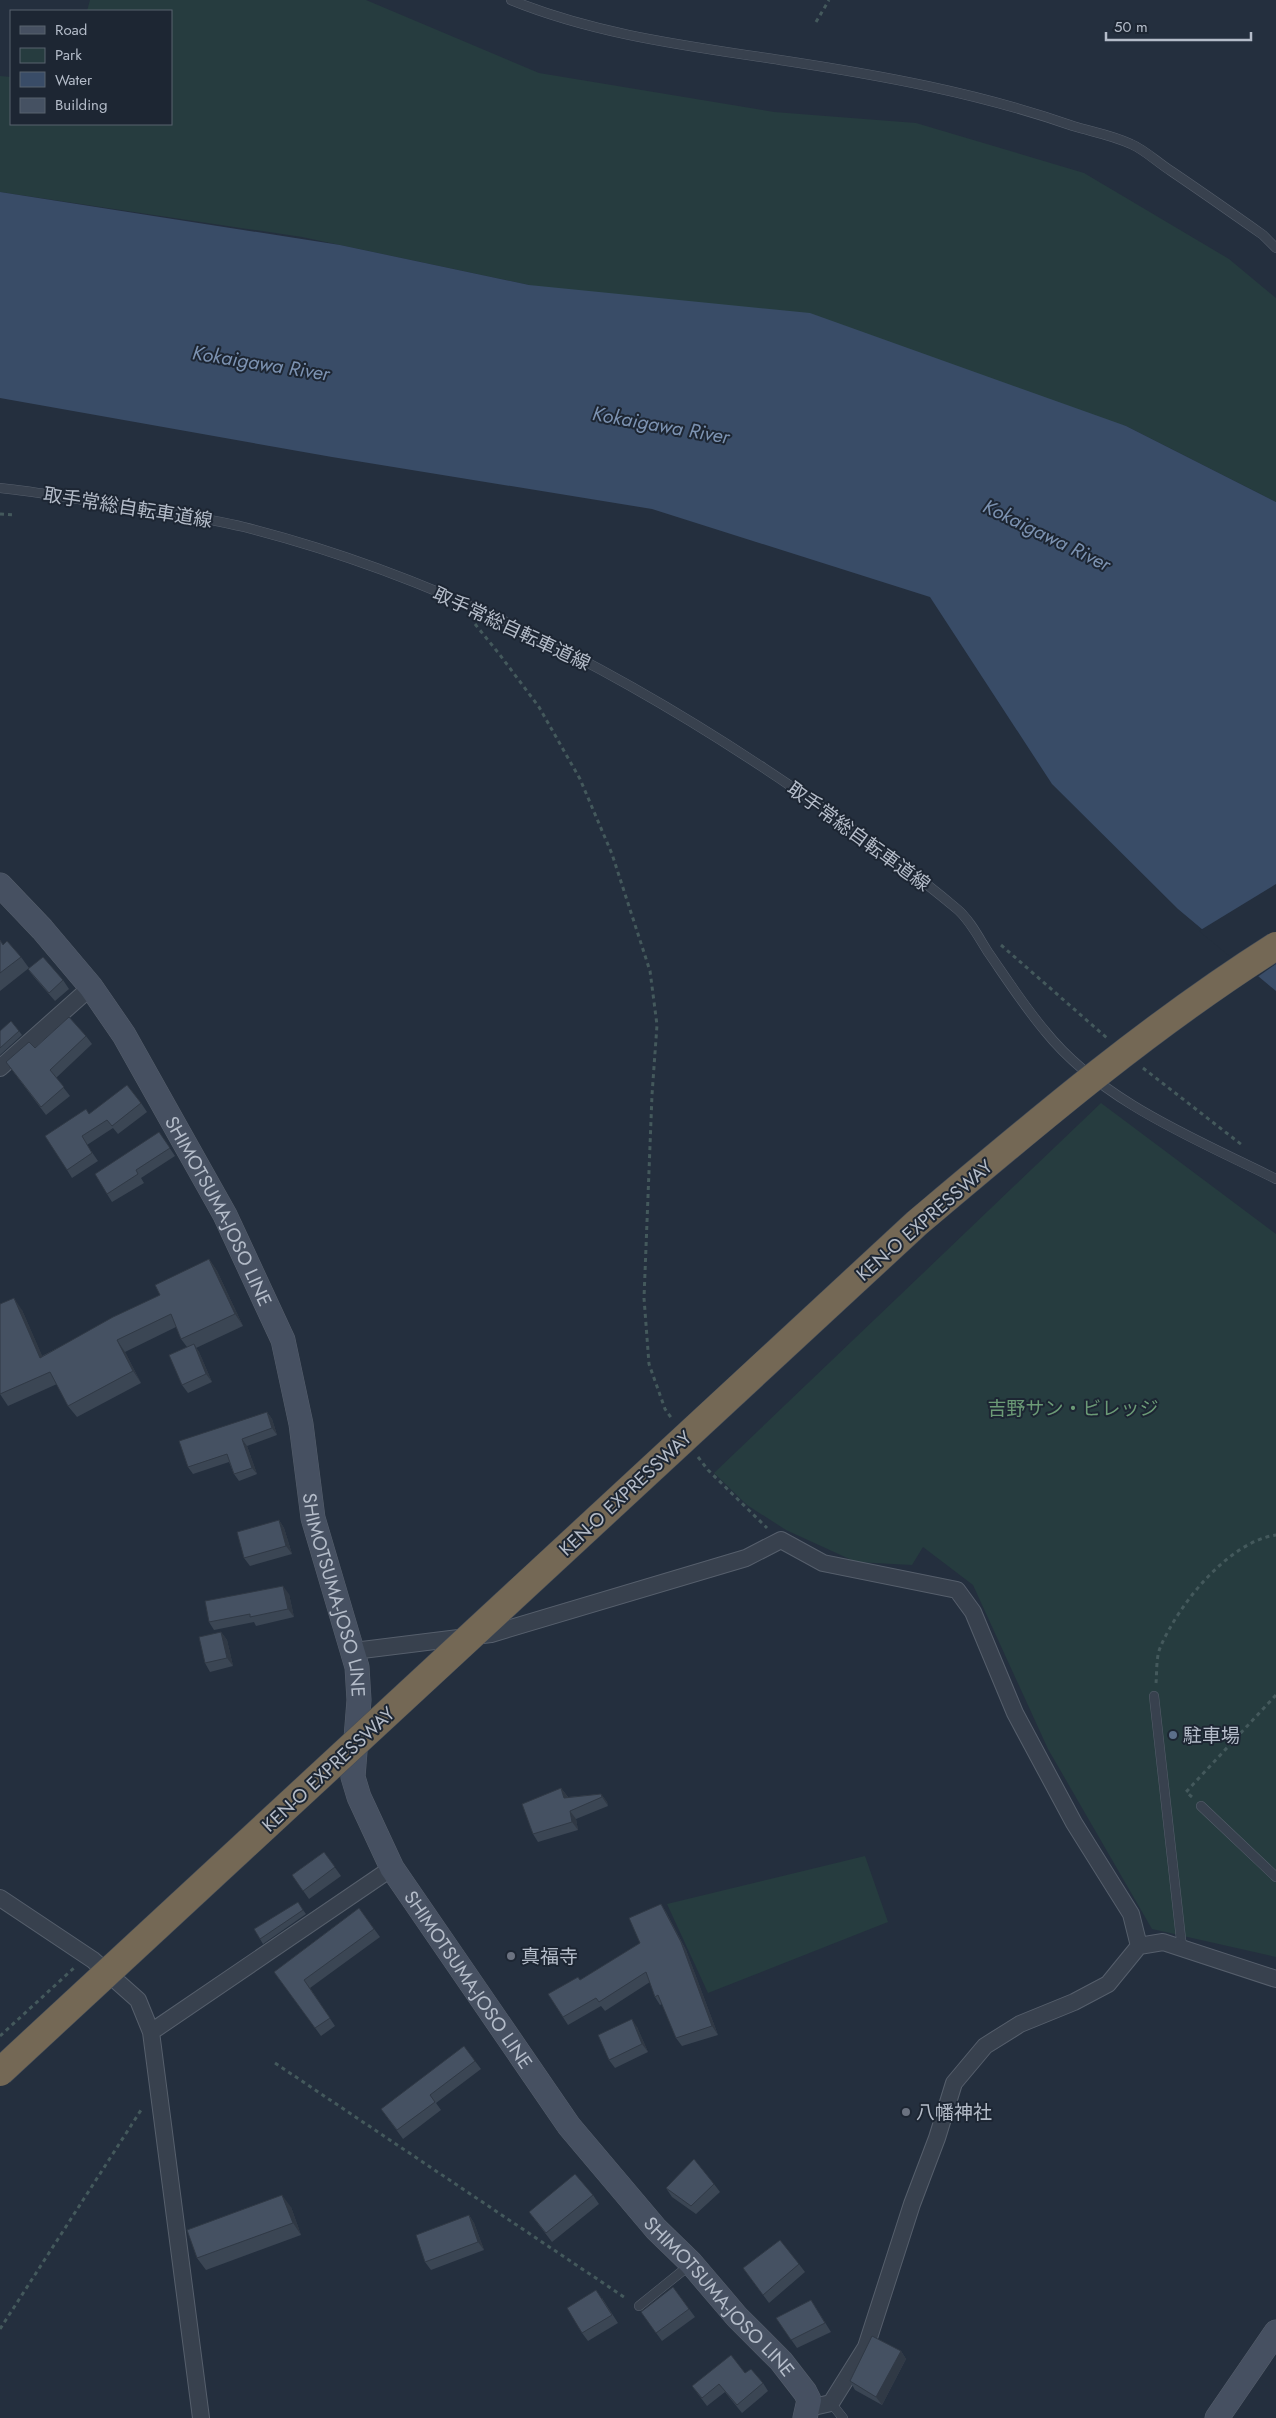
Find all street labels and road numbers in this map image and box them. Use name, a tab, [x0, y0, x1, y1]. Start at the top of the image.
street label: 取手常総自転車道線	[41, 481, 214, 534]
street label: 取手常総自転車道線	[429, 580, 595, 677]
street label: 取手常総自転車道線	[782, 775, 936, 898]
street label: SHIMOTSUMA-JOSO LINE	[158, 1111, 278, 1311]
street label: KEN-O EXPRESSWAY	[850, 1153, 999, 1287]
street label: KEN-O EXPRESSWAY	[553, 1424, 698, 1562]
street label: SHIMOTSUMA-JOSO LINE	[296, 1491, 372, 1698]
street label: KEN-O EXPRESSWAY	[256, 1700, 401, 1838]
street label: SHIMOTSUMA-JOSO LINE	[397, 1885, 539, 2074]
street label: SHIMOTSUMA-JOSO LINE	[637, 2211, 801, 2382]

